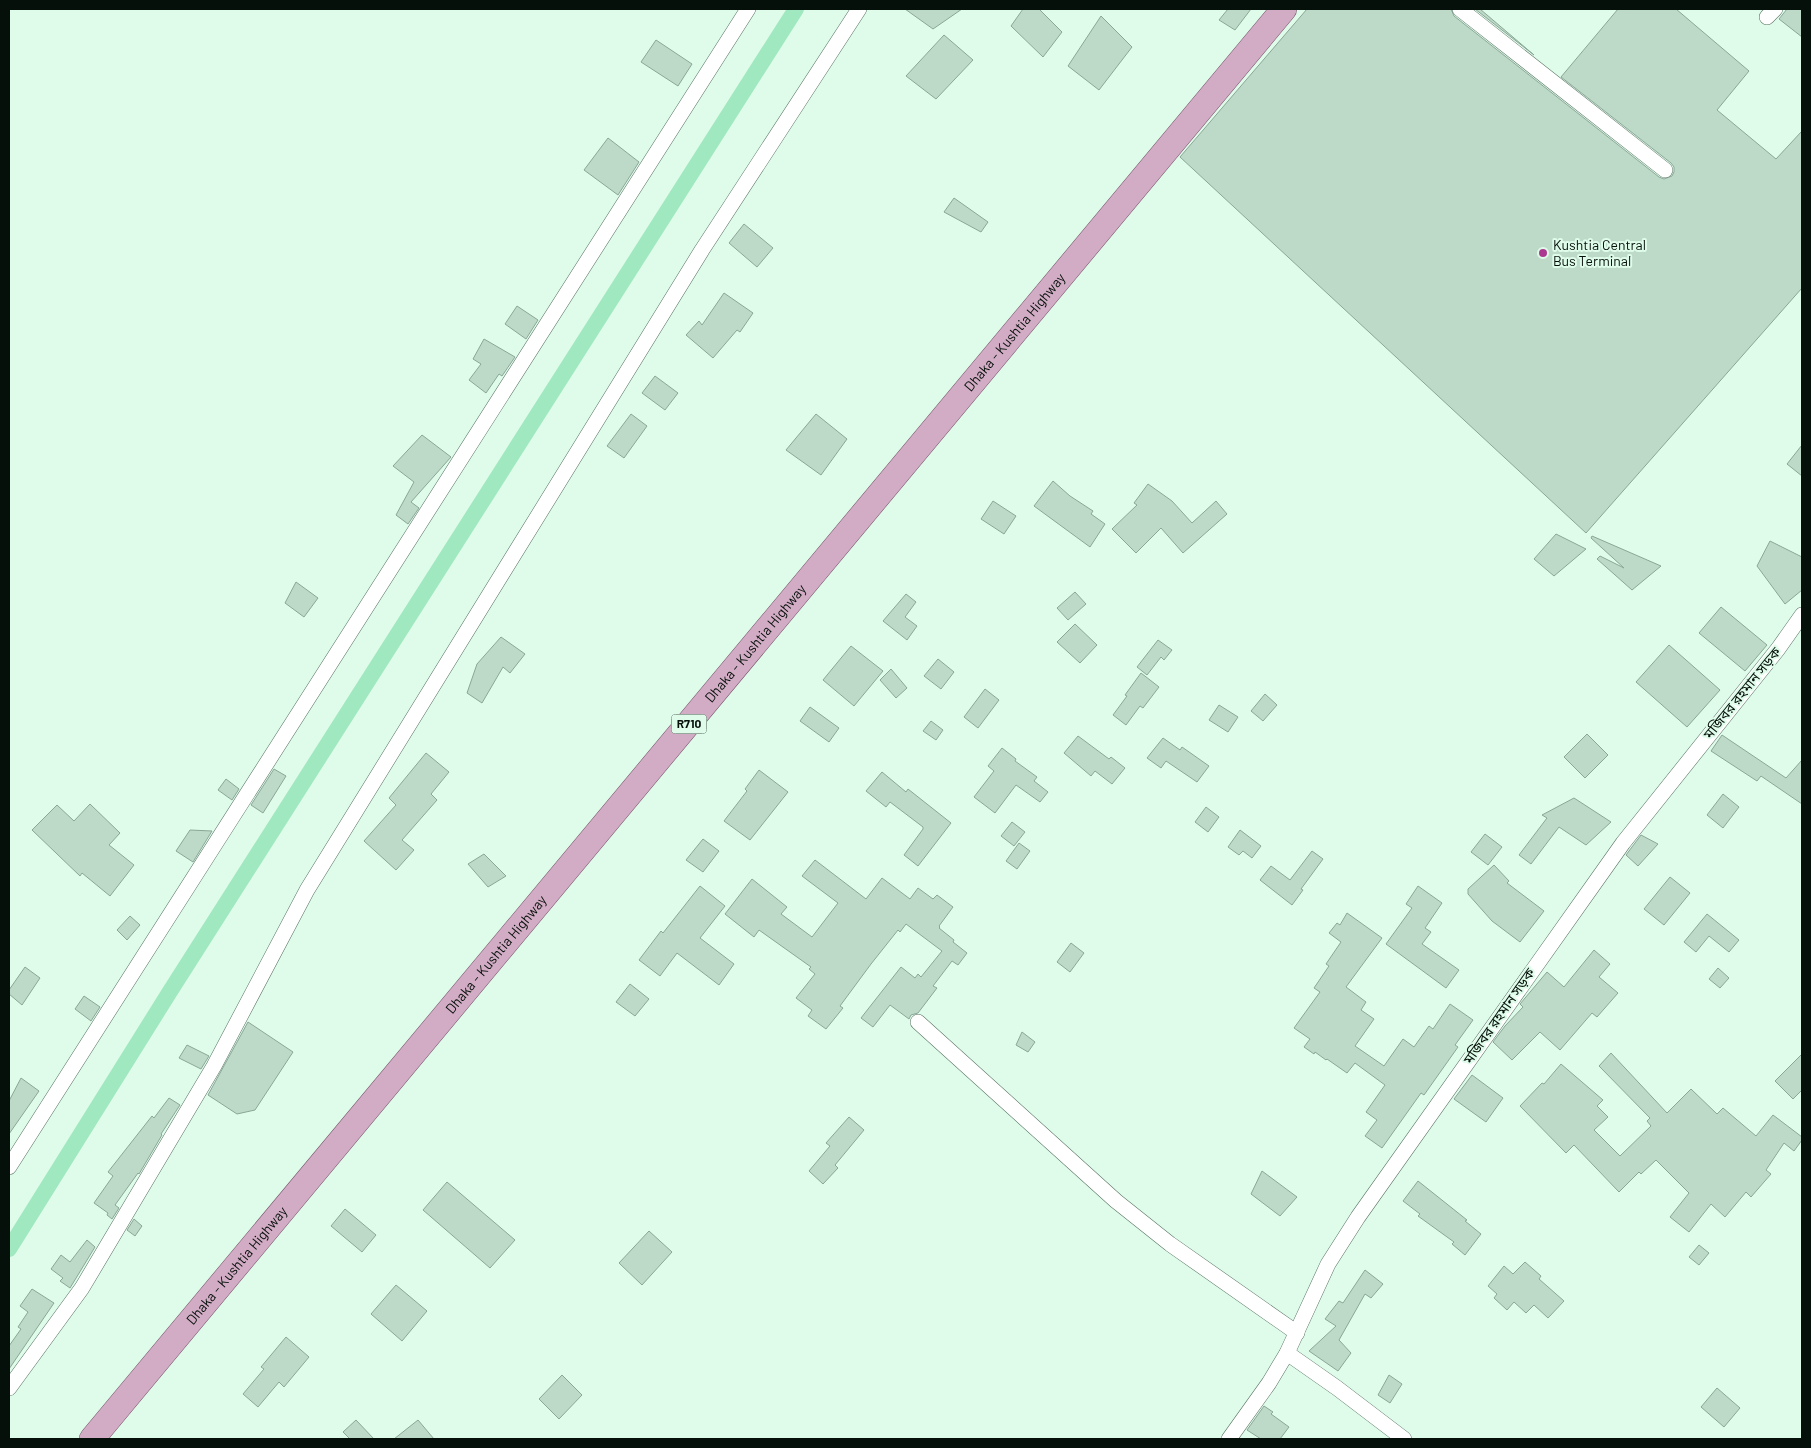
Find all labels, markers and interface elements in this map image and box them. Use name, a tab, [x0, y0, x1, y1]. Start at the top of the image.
place label: Kushtia Central Bus Terminal	[1553, 236, 1646, 269]
marker: Kushtia Central Bus Terminal	[1537, 247, 1549, 259]
street label: Dhaka - Kushtia Highway	[960, 269, 1069, 394]
street label: Dhaka - Kushtia Highway	[701, 580, 809, 705]
street label: মজিবর রহমান সড়ক	[1699, 643, 1784, 743]
road number: R710	[672, 714, 706, 734]
street label: Dhaka - Kushtia Highway	[441, 891, 550, 1017]
street label: মজিবর রহমান সড়ক	[1459, 964, 1538, 1068]
street label: Dhaka - Kushtia Highway	[182, 1202, 291, 1328]

